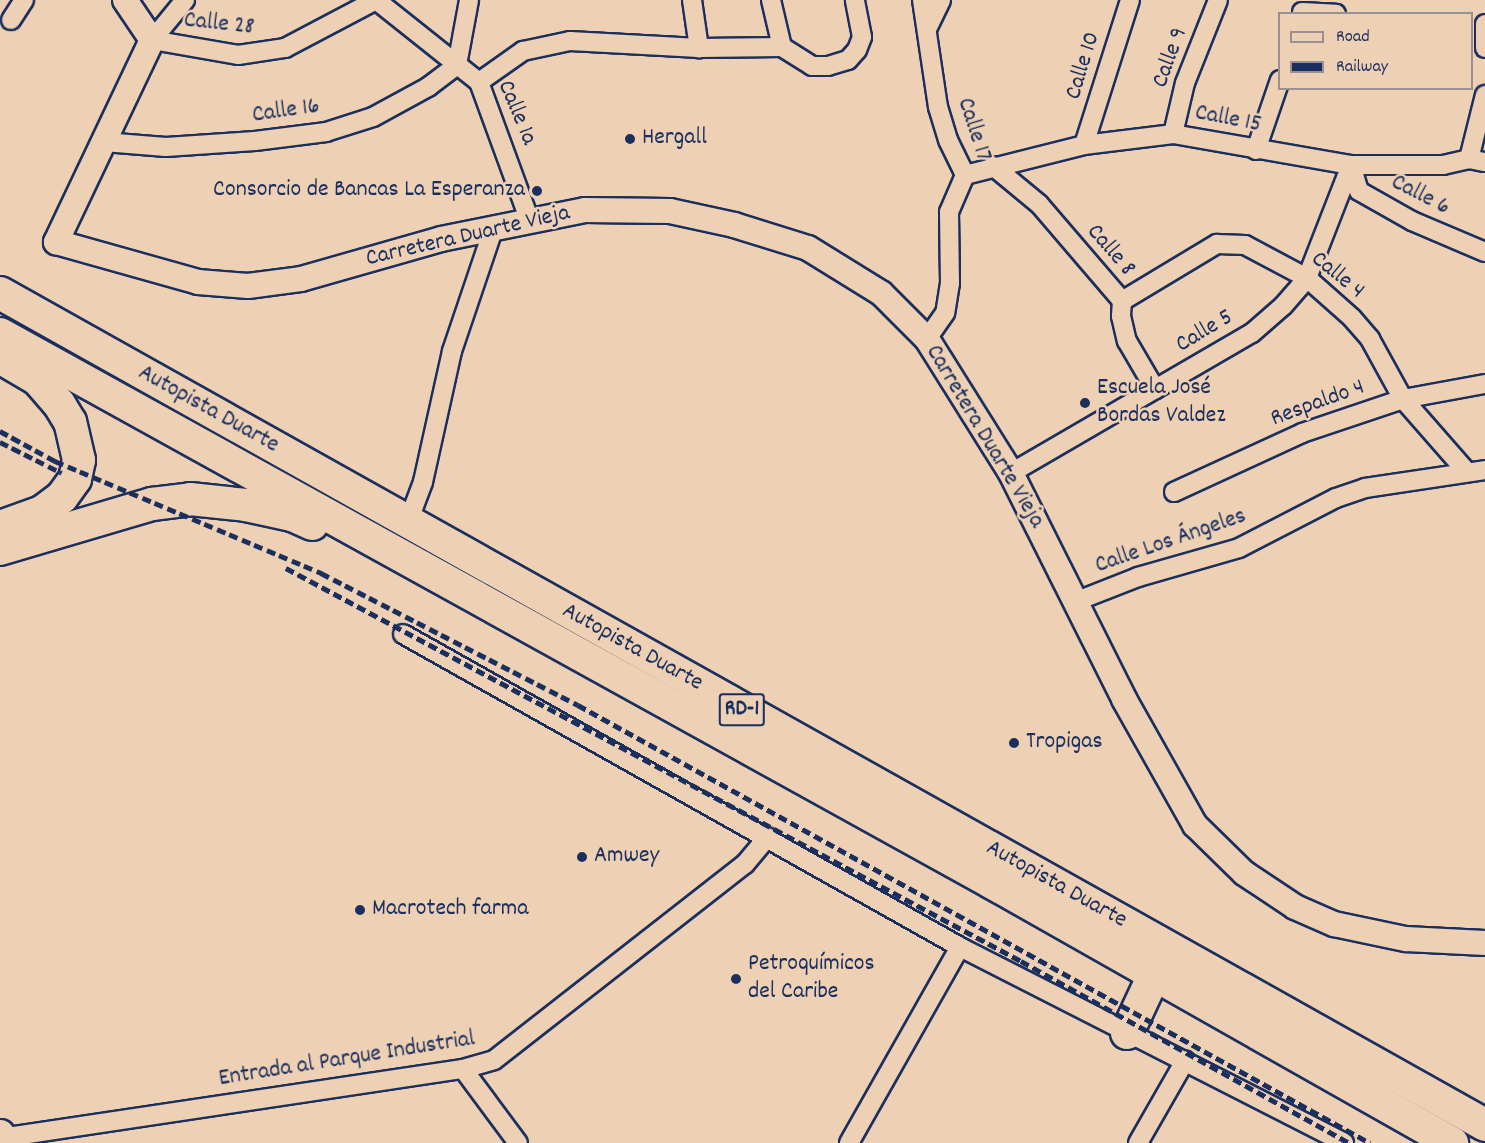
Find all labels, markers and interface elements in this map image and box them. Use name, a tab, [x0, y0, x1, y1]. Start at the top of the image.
street label: Calle 28	[182, 7, 256, 43]
legend	[1278, 12, 1473, 90]
street label: Calle 9	[1147, 24, 1195, 92]
text: Road	[1336, 25, 1370, 50]
street label: Calle 10	[1060, 29, 1108, 103]
text: Railway	[1336, 55, 1388, 80]
street label: Calle 1a	[490, 76, 542, 150]
street label: Calle 16	[251, 93, 321, 131]
street label: Calle 17	[949, 95, 997, 165]
street label: Calle 15	[1192, 99, 1264, 141]
place label: Hergall	[642, 125, 707, 153]
marker: Hergall	[623, 132, 637, 146]
street label: Calle 6	[1386, 169, 1454, 223]
place label: Consorcio de Bancas La Esperanza	[213, 177, 525, 205]
marker: Consorcio de Bancas La Esperanza	[530, 184, 544, 198]
street label: Carretera Duarte Vieja	[363, 200, 573, 274]
street label: Calle 8	[1079, 219, 1141, 283]
street label: Calle 4	[1304, 246, 1370, 306]
street label: Calle 5	[1171, 304, 1239, 360]
street label: Carretera Duarte Vieja	[918, 340, 1050, 534]
street label: Autopista Duarte	[133, 359, 283, 461]
street label: Respaldo 4	[1267, 374, 1369, 434]
place label: Escuela José Bordas Valdez	[1097, 375, 1226, 431]
marker: Escuela José Bordas Valdez	[1078, 396, 1092, 410]
street label: Calle Los Ángeles	[1092, 503, 1250, 581]
street label: Autopista Duarte	[557, 597, 707, 699]
road number: RD-1	[718, 691, 766, 729]
place label: Tropigas	[1026, 729, 1103, 757]
marker: Tropigas	[1007, 736, 1021, 750]
street label: Autopista Duarte	[981, 834, 1131, 936]
place label: Amwey	[594, 843, 659, 871]
marker: Amwey	[575, 850, 589, 864]
place label: Macrotech farma	[372, 896, 528, 924]
marker: Macrotech farma	[353, 903, 367, 917]
place label: Petroquímicos del Caribe	[748, 951, 875, 1007]
marker: Petroquímicos del Caribe	[729, 972, 743, 986]
street label: Entrada al Parque Industrial	[217, 1026, 477, 1094]

